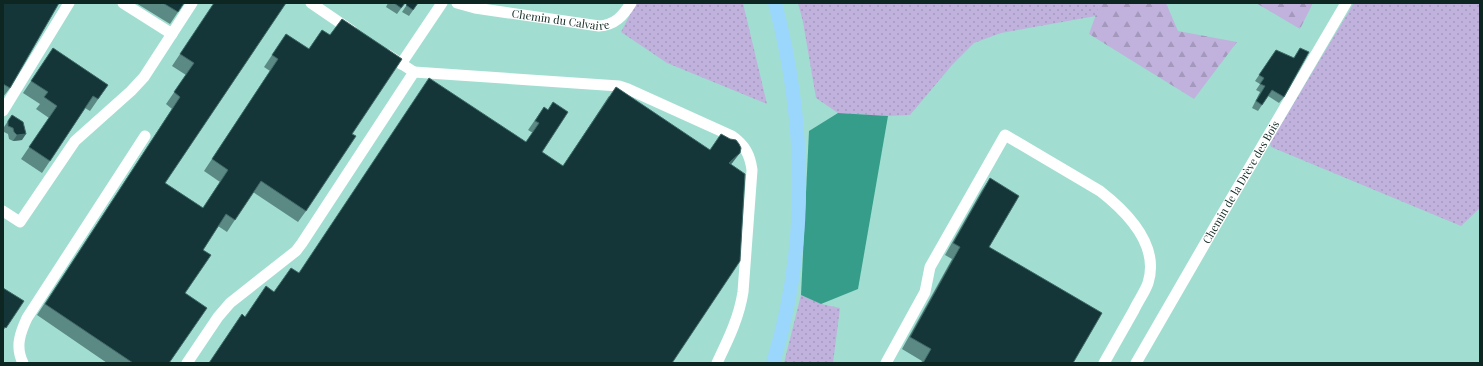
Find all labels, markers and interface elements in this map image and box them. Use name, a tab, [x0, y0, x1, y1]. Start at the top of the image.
street label: Chemin du Calvaire	[511, 5, 611, 33]
street label: Chemin de la Drève des Bois	[1199, 118, 1282, 246]

